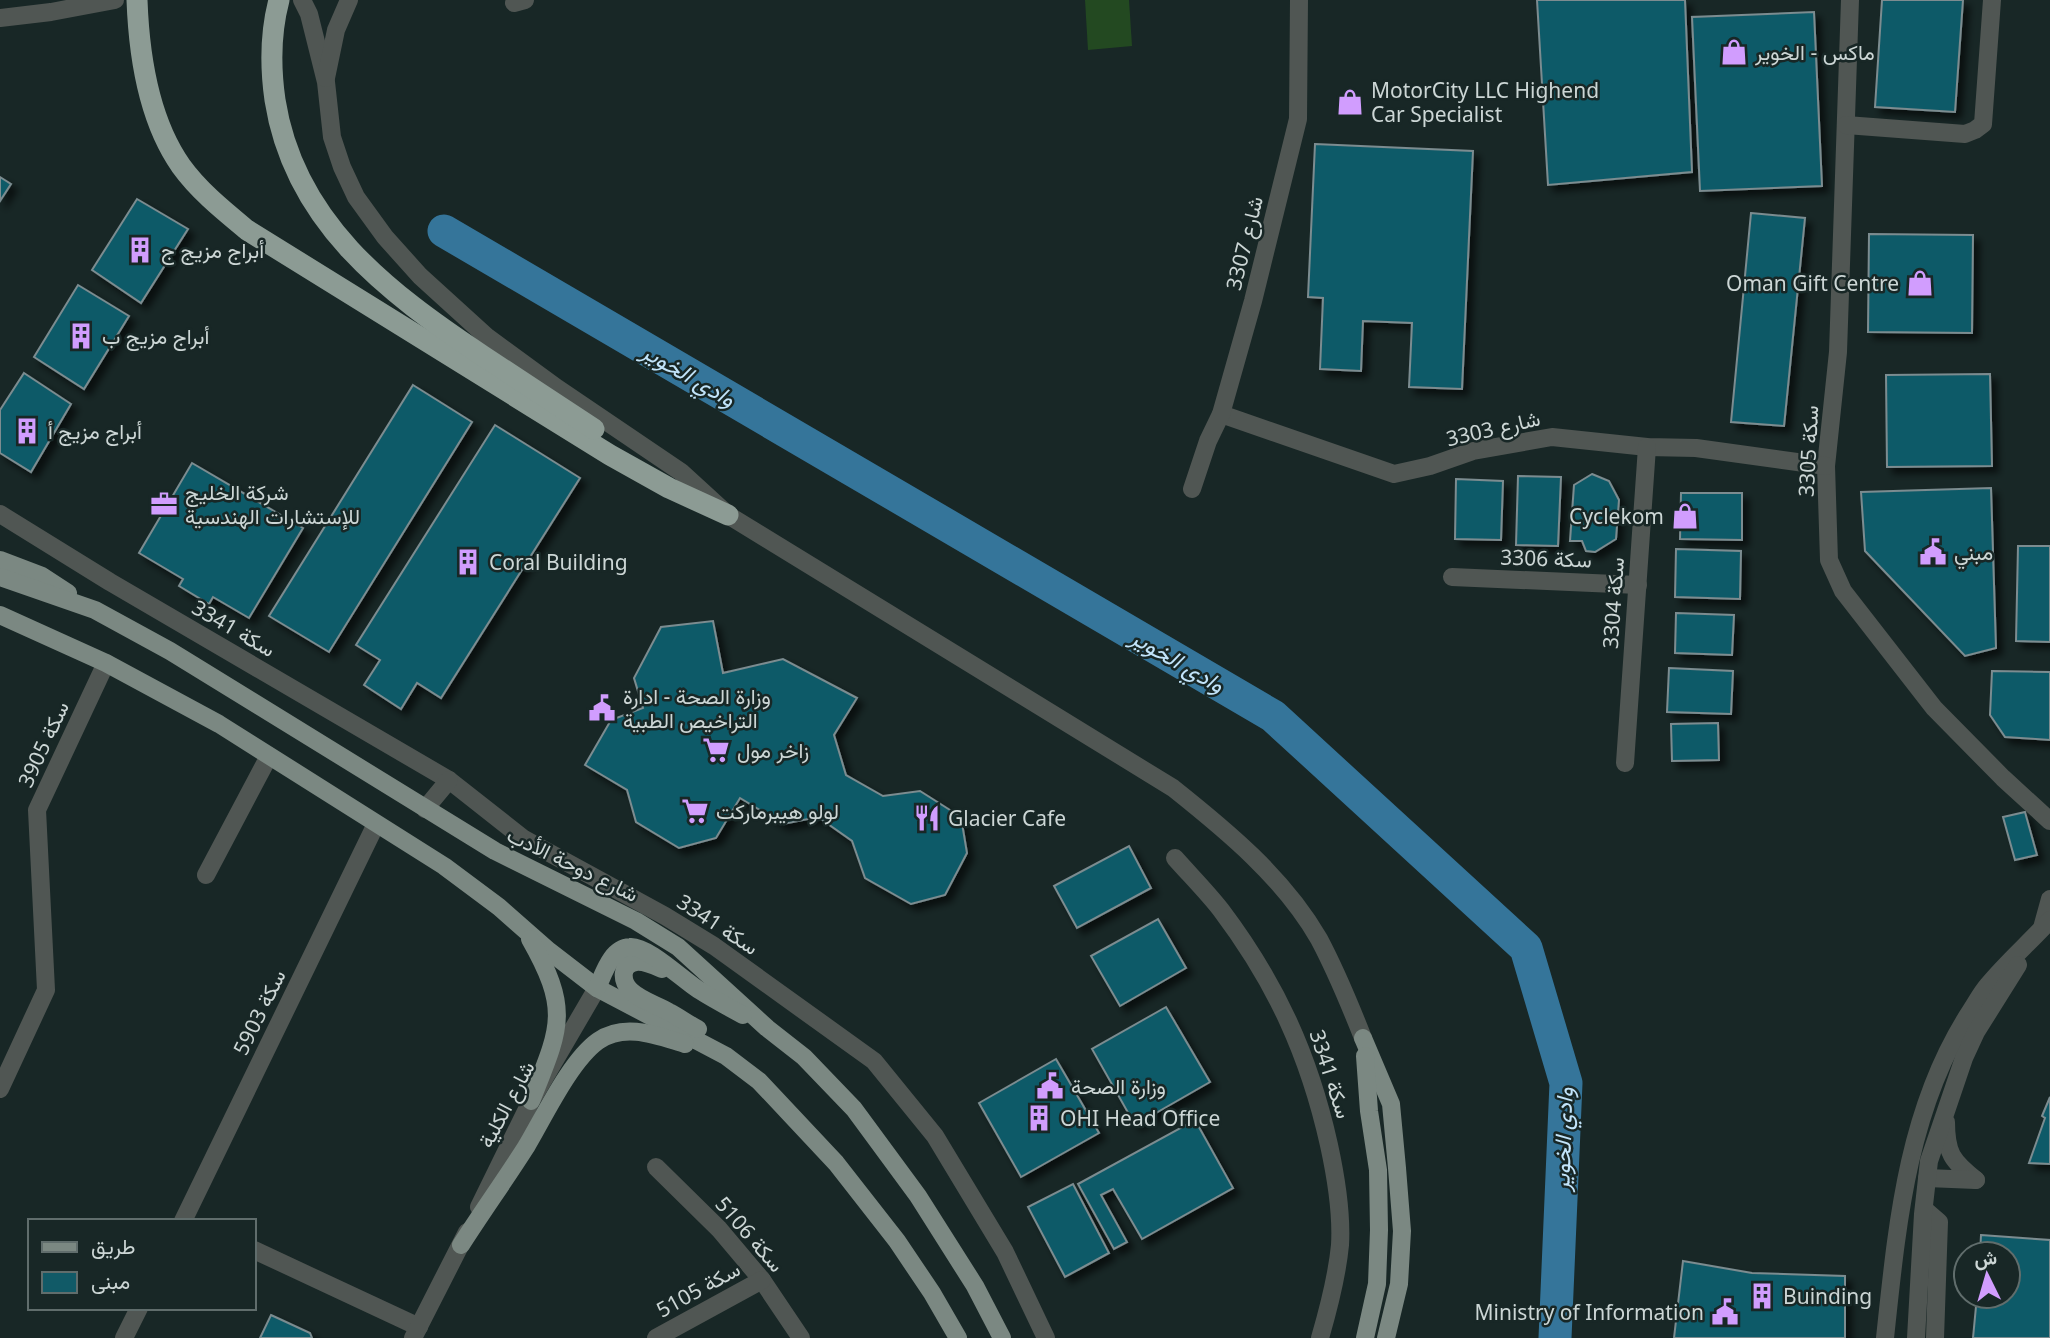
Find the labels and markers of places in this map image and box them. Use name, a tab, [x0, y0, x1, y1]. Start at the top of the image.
shop icon: ماكس - الخوير	[1719, 37, 1749, 67]
place label: ماكس - الخوير	[1754, 38, 1875, 66]
place label: MotorCity LLC Highend Car Specialist	[1371, 76, 1599, 128]
shop icon: MotorCity LLC Highend Car Specialist	[1335, 87, 1365, 117]
building icon: أبراج مزيج ج	[125, 235, 155, 265]
place label: أبراج مزيج ج	[161, 236, 264, 265]
shop icon: Oman Gift Centre	[1905, 268, 1935, 298]
place label: Oman Gift Centre	[1726, 269, 1899, 297]
building icon: أبراج مزيج ب	[66, 321, 96, 351]
place label: أبراج مزيج ب	[102, 322, 209, 351]
building icon: أبراج مزيج أ	[12, 416, 42, 446]
place label: أبراج مزيج أ	[48, 417, 142, 446]
place label: شركة الخليج للإستشارات الهندسية	[185, 478, 360, 531]
office icon: شركة الخليج للإستشارات الهندسية	[149, 489, 179, 519]
shop icon: Cyclekom	[1670, 501, 1700, 531]
place label: Cyclekom	[1569, 502, 1664, 530]
public building icon: مبني	[1918, 537, 1948, 567]
place label: مبني	[1954, 538, 1993, 570]
building icon: Coral Building	[453, 547, 483, 577]
place label: Coral Building	[489, 548, 628, 576]
place label: وزارة الصحة - ادارة التراخيص الطبية	[623, 682, 771, 734]
public building icon: وزارة الصحة - ادارة التراخيص الطبية	[587, 693, 617, 723]
supermarket icon: زاخر مول	[701, 735, 731, 765]
place label: زاخر مول	[737, 736, 809, 764]
supermarket icon: لولو هيبرماركت	[680, 796, 710, 826]
place label: لولو هيبرماركت	[716, 797, 839, 825]
restaurant icon: Glacier Cafe	[912, 803, 942, 833]
place label: Glacier Cafe	[948, 804, 1066, 832]
public building icon: وزارة الصحة	[1035, 1071, 1065, 1101]
place label: وزارة الصحة	[1071, 1072, 1166, 1100]
building icon: OHI Head Office	[1024, 1103, 1054, 1133]
place label: OHI Head Office	[1060, 1104, 1220, 1132]
building icon: Buinding	[1747, 1281, 1777, 1311]
place label: Buinding	[1783, 1282, 1872, 1310]
public building icon: Ministry of Information	[1710, 1297, 1740, 1327]
place label: Ministry of Information	[1474, 1298, 1704, 1326]

